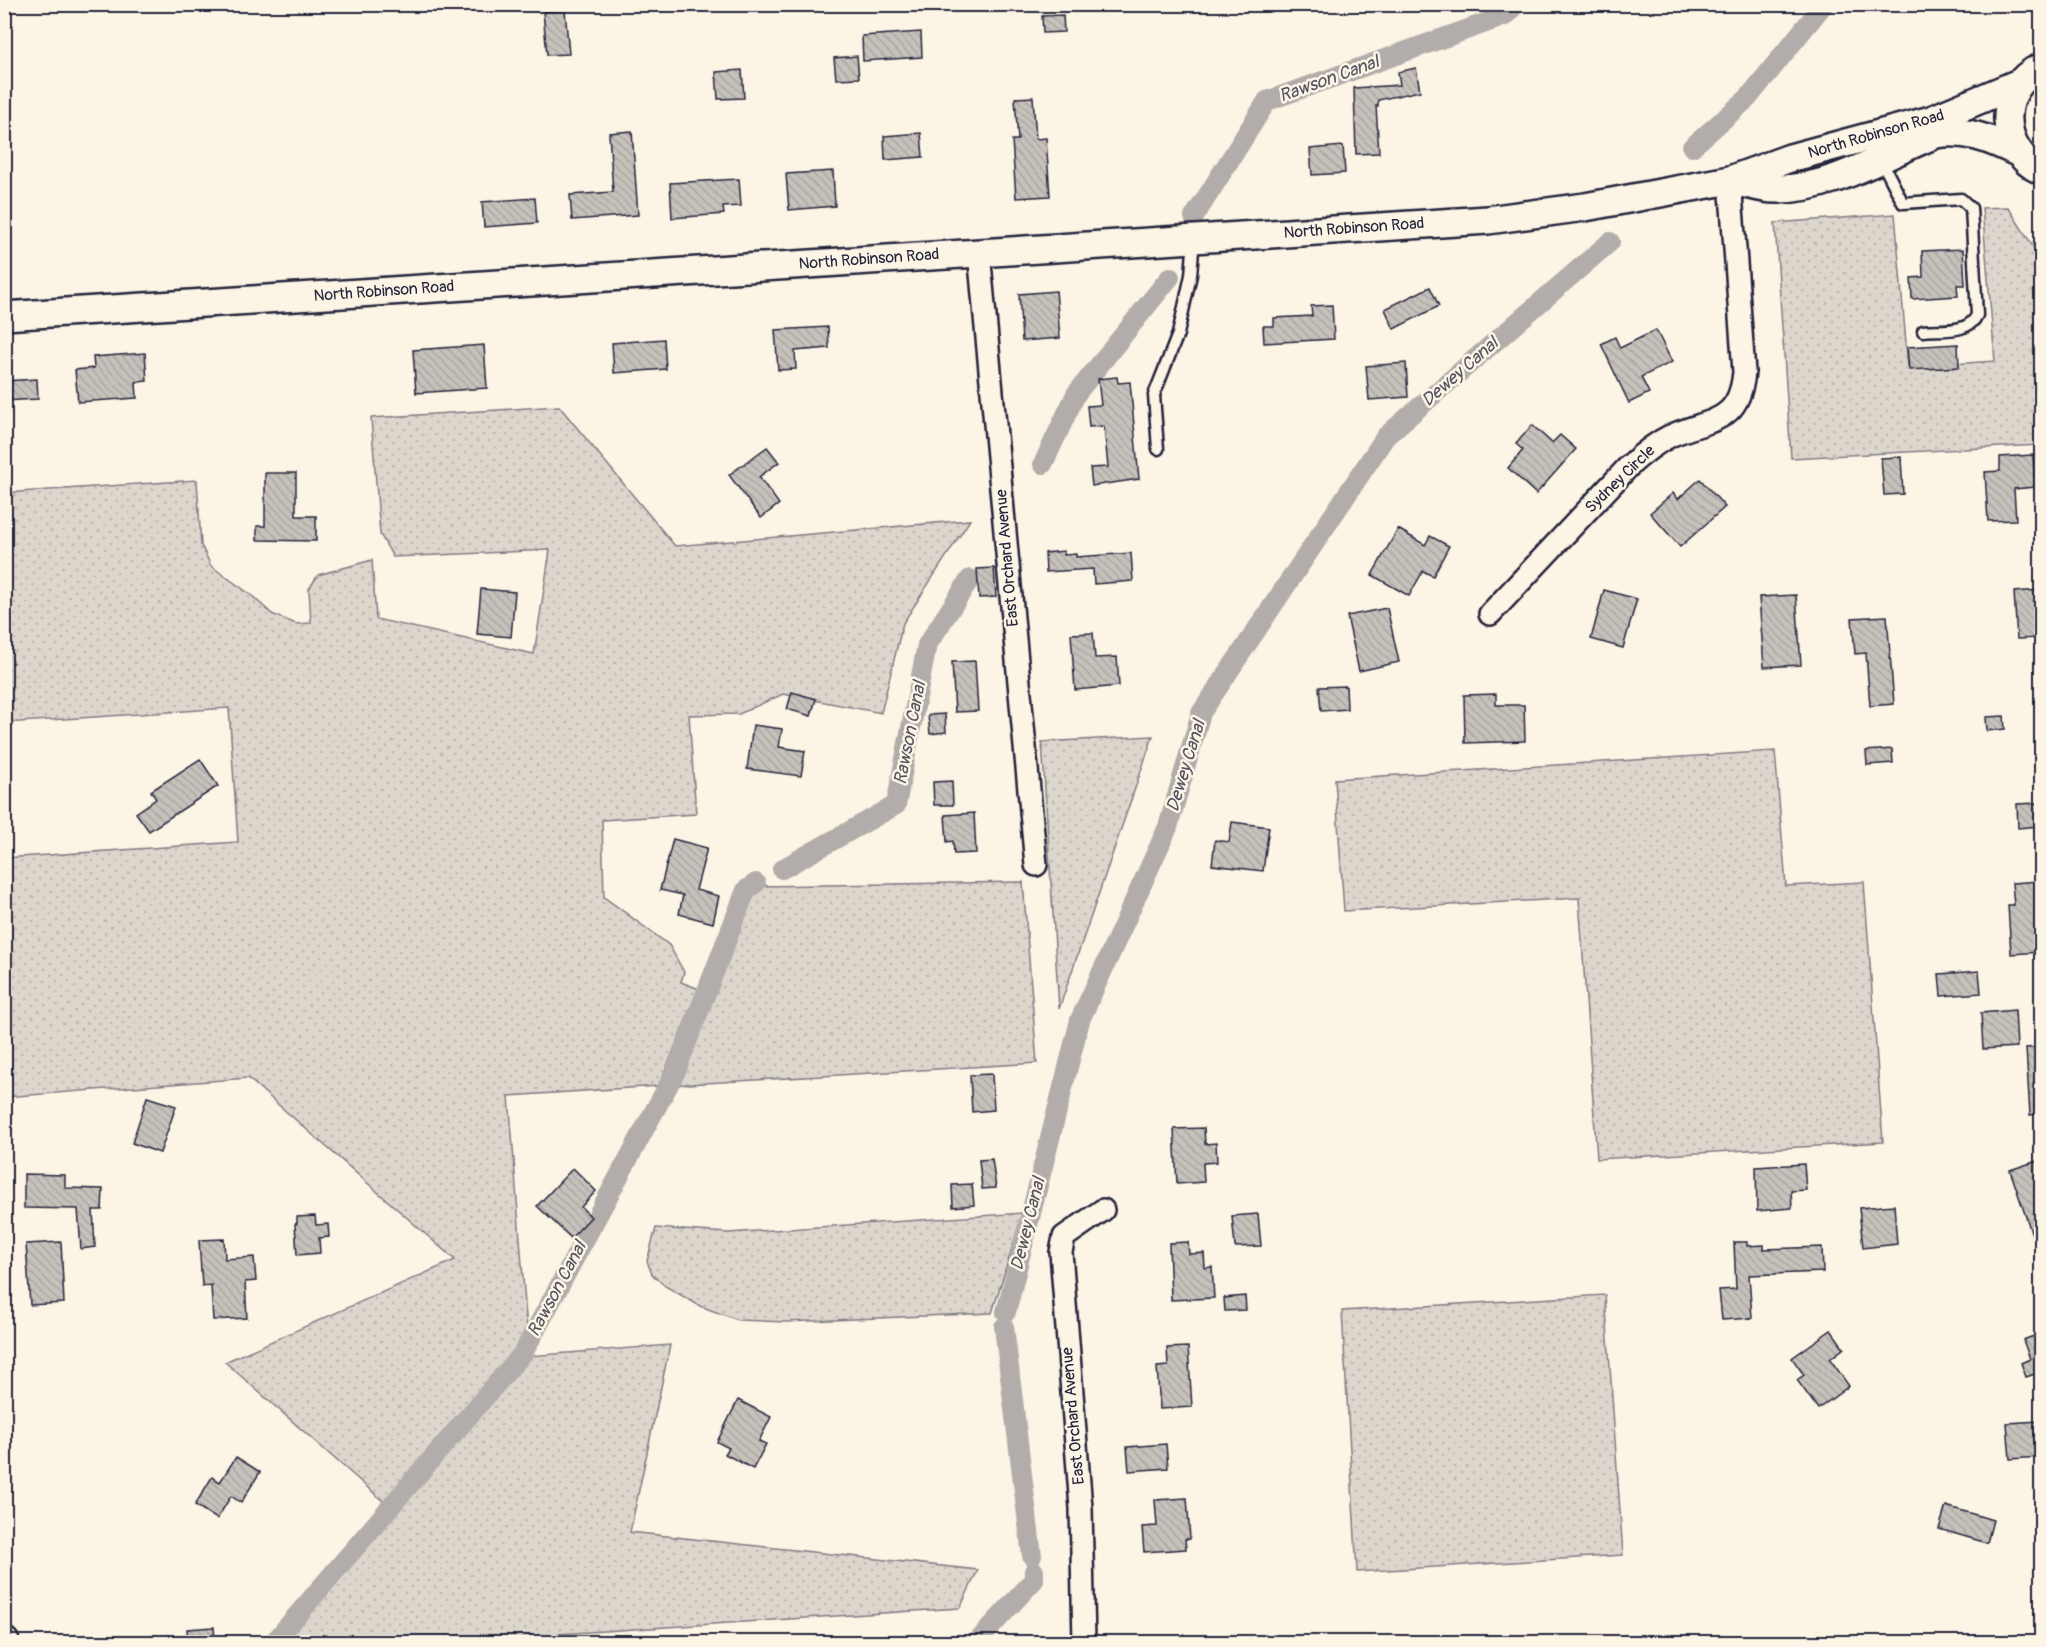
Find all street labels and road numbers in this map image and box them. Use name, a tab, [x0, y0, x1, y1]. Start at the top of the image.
street label: North Robinson Road	[1806, 105, 1946, 163]
street label: North Robinson Road	[1283, 213, 1425, 243]
street label: North Robinson Road	[798, 244, 940, 274]
street label: North Robinson Road	[313, 276, 455, 306]
street label: Sydney Circle	[1581, 441, 1659, 517]
street label: East Orchard Avenue	[991, 488, 1023, 627]
street label: East Orchard Avenue	[1057, 1346, 1089, 1485]

